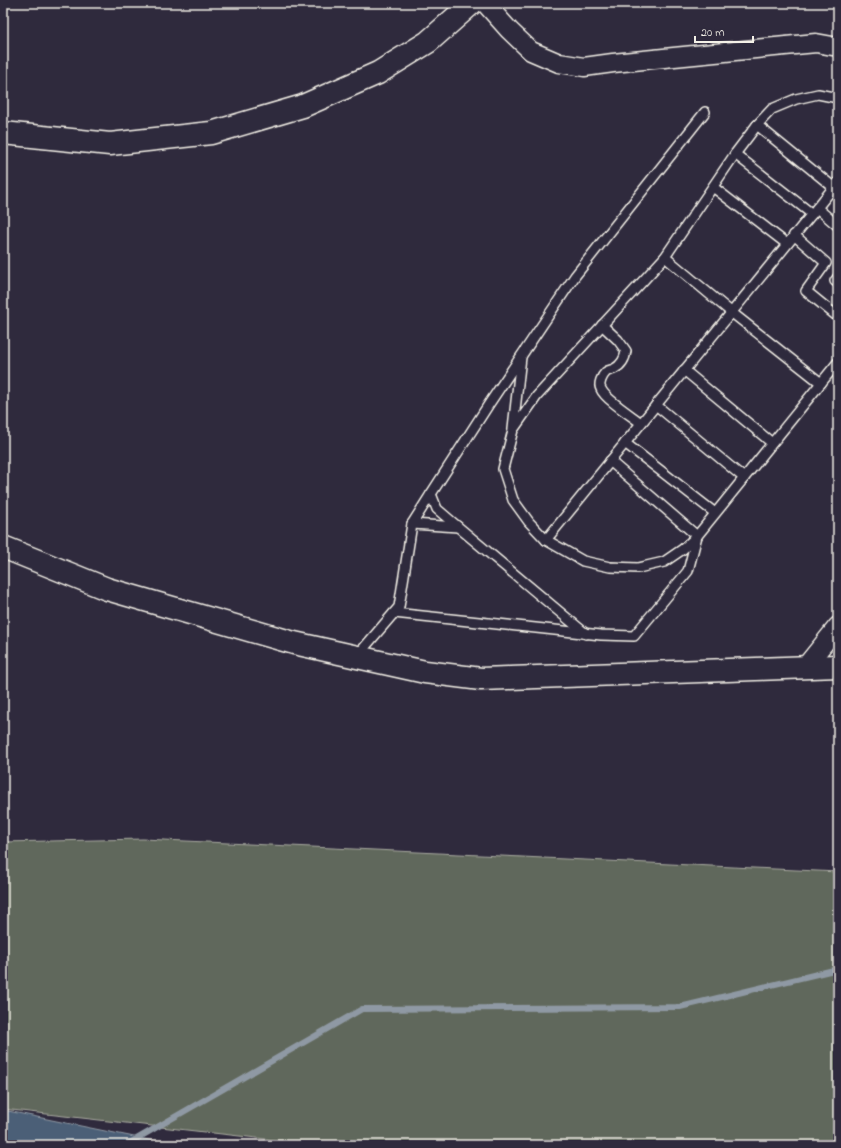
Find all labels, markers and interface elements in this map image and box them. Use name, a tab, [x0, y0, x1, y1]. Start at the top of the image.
scale bar	[695, 18, 753, 44]
text: 20 m	[701, 24, 724, 42]

